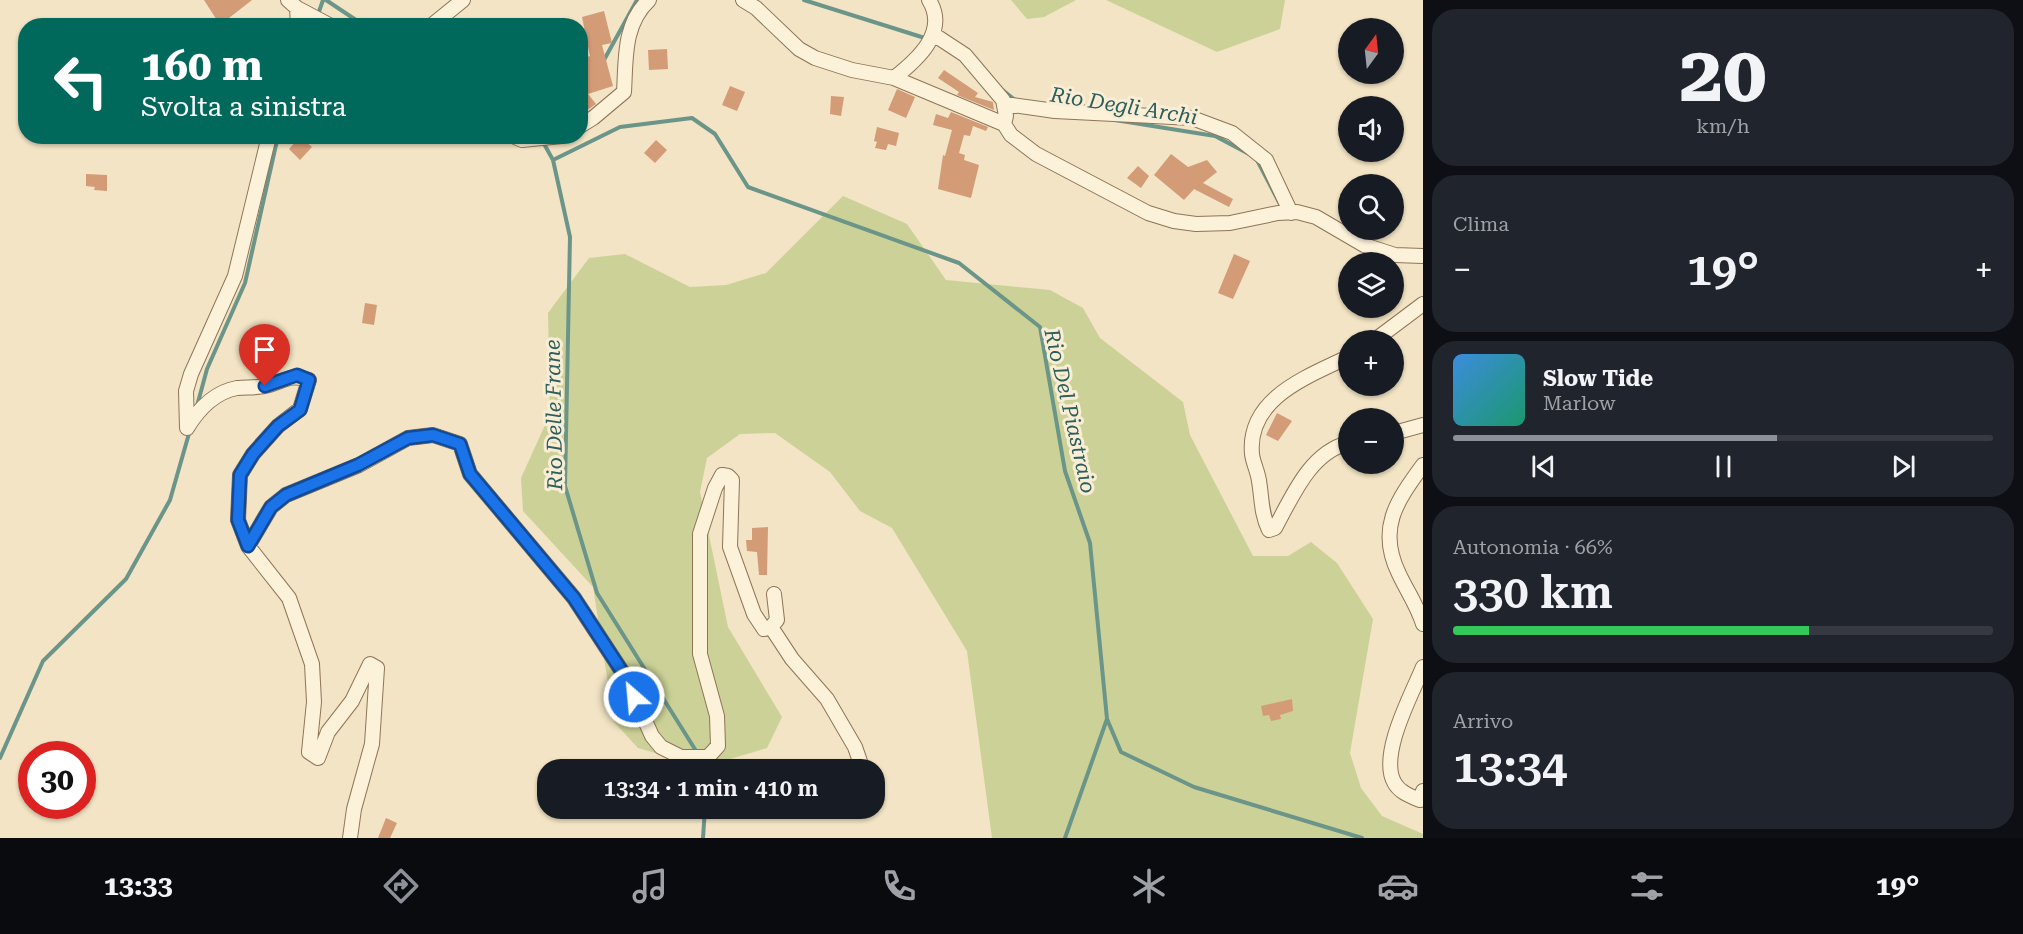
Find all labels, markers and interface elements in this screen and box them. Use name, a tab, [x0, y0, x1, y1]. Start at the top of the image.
north arrow	[1338, 18, 1404, 84]
map controls	[1338, 18, 1404, 474]
text: 20	[1679, 29, 1767, 120]
text: 160 m	[141, 41, 263, 90]
icon: left	[42, 42, 120, 120]
water label: Rio Degli Archi	[1048, 82, 1199, 129]
text: Svolta a sinistra	[141, 91, 346, 123]
button: sound	[1338, 96, 1404, 162]
text: km/h	[1696, 114, 1750, 138]
button: search	[1338, 174, 1404, 240]
text: Clima	[1453, 212, 1509, 236]
text: 19°	[1687, 243, 1759, 296]
text: −	[1453, 250, 1471, 289]
text: +	[1975, 250, 1993, 289]
button: layers	[1338, 252, 1404, 318]
pin	[239, 324, 290, 386]
water label: Rio Del Piastraio	[1039, 326, 1101, 495]
button: +	[1338, 330, 1404, 396]
icon: arrive	[248, 333, 281, 366]
water label: Rio Delle Frane	[541, 339, 567, 492]
text: Slow Tide	[1543, 366, 1653, 391]
text: Marlow	[1543, 391, 1616, 415]
button: −	[1338, 408, 1404, 474]
icon: previous	[1527, 450, 1560, 483]
icon: pause	[1707, 450, 1740, 483]
icon: next	[1887, 450, 1920, 483]
text: Autonomia · 66%	[1453, 535, 1613, 559]
text: 330 km	[1453, 566, 1613, 619]
position arrow	[602, 665, 666, 729]
text: Arrivo	[1453, 709, 1513, 733]
text: 13:34	[1453, 740, 1567, 793]
speed limit sign: 30	[18, 741, 96, 819]
text: 13:34 · 1 min · 410 m	[604, 776, 818, 801]
icon: directions	[380, 865, 422, 907]
icon: music	[629, 865, 671, 907]
icon: phone	[878, 865, 920, 907]
icon: climate	[1128, 865, 1170, 907]
icon: car	[1377, 865, 1419, 907]
icon: filters	[1626, 865, 1668, 907]
text: 13:33	[104, 870, 173, 902]
text: 19°	[1876, 870, 1919, 902]

